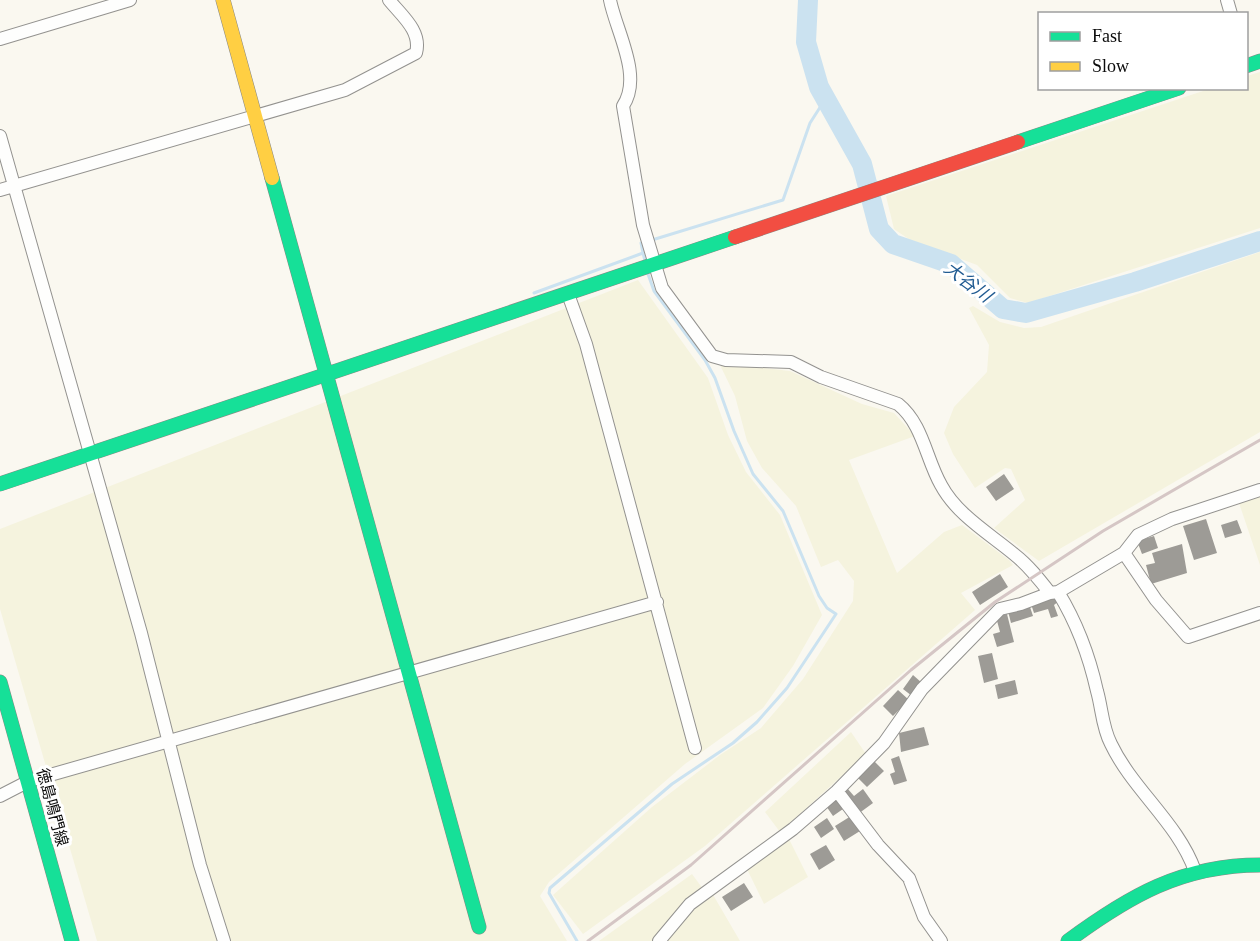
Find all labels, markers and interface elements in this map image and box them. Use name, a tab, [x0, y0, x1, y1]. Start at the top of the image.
legend	[1038, 12, 1248, 90]
text: Fast	[1092, 26, 1122, 46]
text: Slow	[1092, 56, 1129, 76]
water label: 大谷川	[940, 258, 997, 307]
street label: 徳島鳴門線	[34, 766, 71, 848]

